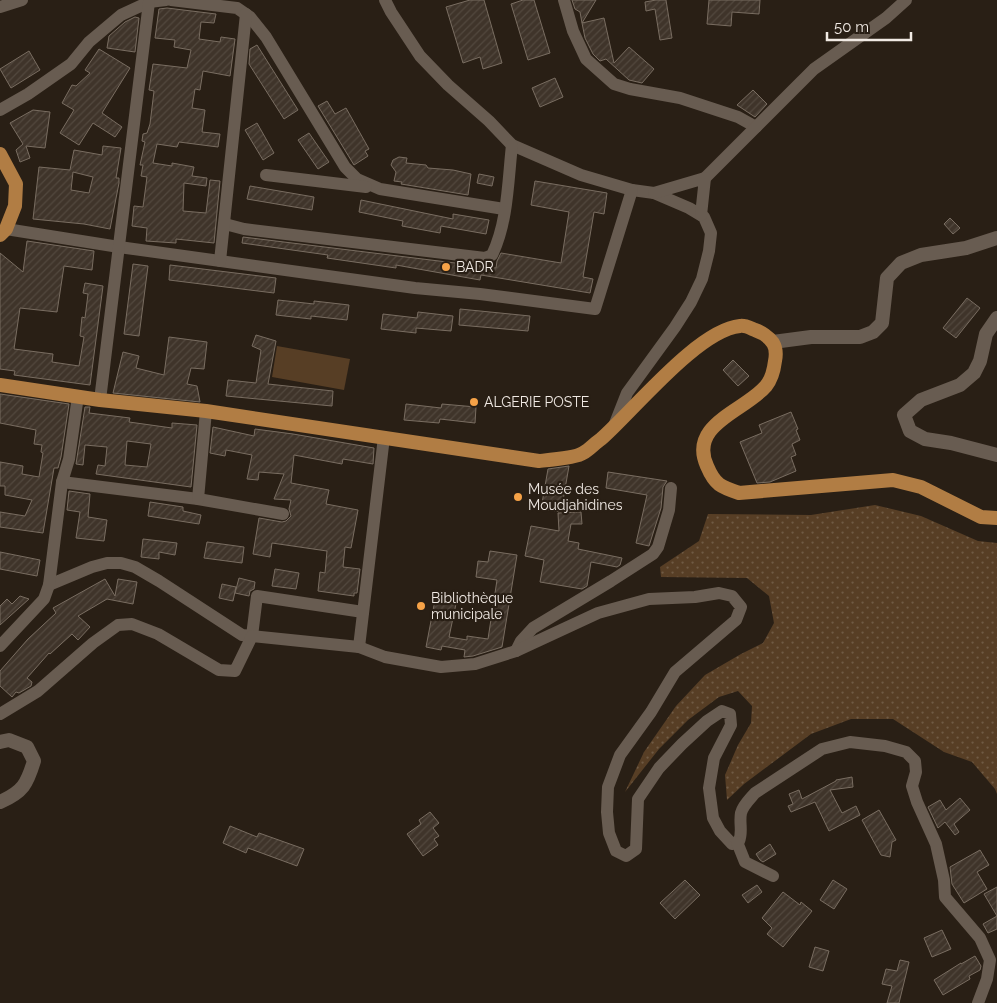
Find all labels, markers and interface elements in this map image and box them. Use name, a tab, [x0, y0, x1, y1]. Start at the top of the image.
scale bar	[827, 10, 911, 42]
text: 50 m	[834, 18, 869, 36]
place label: BADR	[456, 259, 494, 275]
marker: BADR	[440, 261, 452, 273]
place label: ALGERIE POSTE	[484, 394, 589, 410]
marker: ALGERIE POSTE	[468, 396, 480, 408]
place label: Musée des Moudjahidines	[528, 481, 623, 513]
marker: Musée des Moudjahidines	[512, 491, 524, 503]
place label: Bibliothèque municipale	[431, 590, 513, 622]
marker: Bibliothèque municipale	[415, 600, 427, 612]

